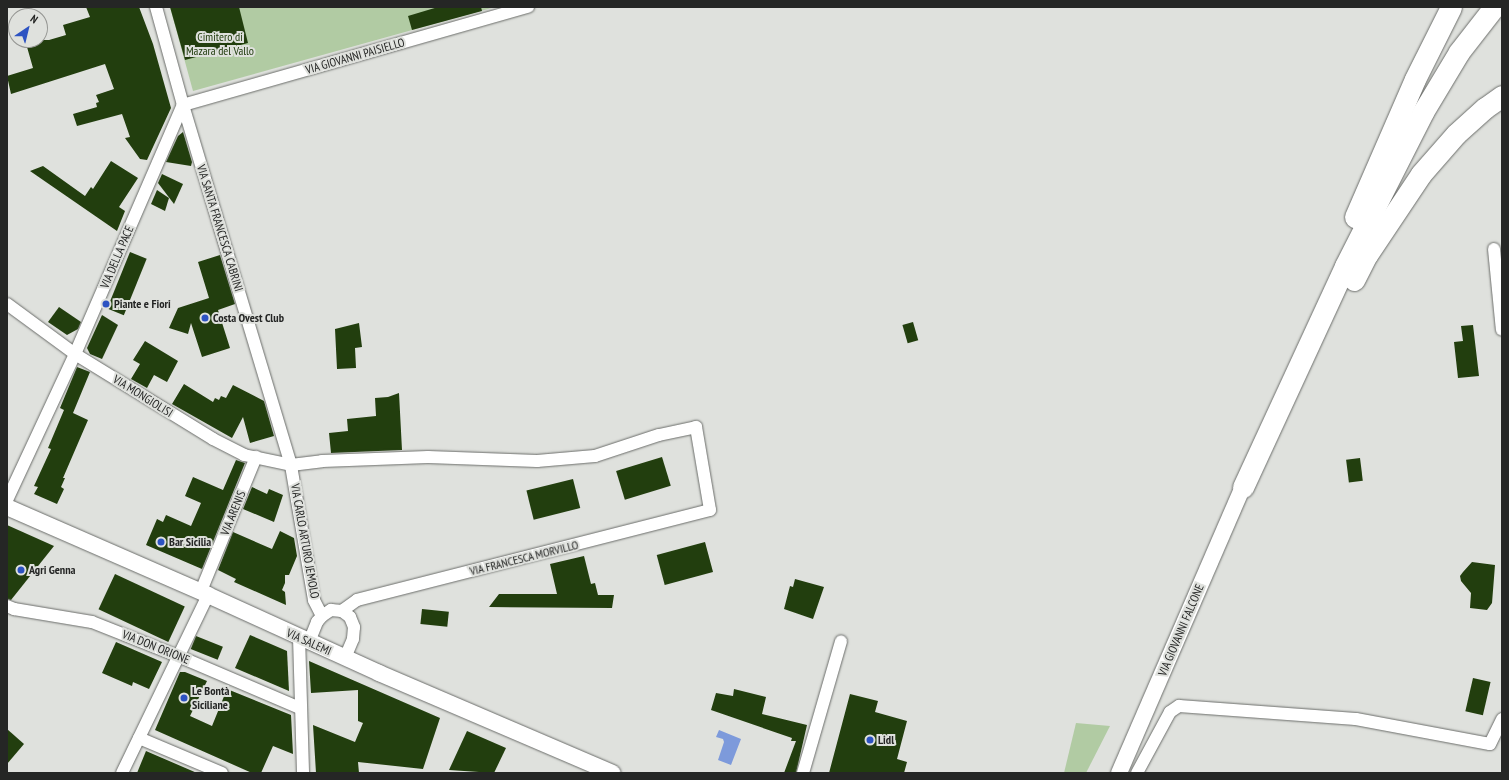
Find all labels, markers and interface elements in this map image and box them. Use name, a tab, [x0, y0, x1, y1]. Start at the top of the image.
north arrow	[8, 8, 48, 48]
text: N	[28, 12, 41, 26]
park label: Cimitero di Mazara del Vallo	[186, 30, 254, 58]
street label: VIA GIOVANNI PAISIELLO	[304, 35, 406, 77]
street label: VIA SANTA FRANCESCA CABRINI	[194, 162, 246, 294]
street label: VIA DELLA PACE	[97, 223, 137, 291]
place label: Piante e Fiori	[114, 297, 171, 311]
marker: Piante e Fiori	[101, 299, 111, 309]
place label: Costa Ovest Club	[213, 311, 284, 325]
marker: Costa Ovest Club	[200, 313, 210, 323]
street label: VIA MONGIOLISI	[110, 372, 176, 420]
street label: VIA CARLO ARTURO JEMOLO	[288, 482, 322, 600]
street label: VIA ARENIS	[217, 488, 249, 538]
place label: Bar Sicilia	[169, 535, 211, 549]
marker: Bar Sicilia	[156, 537, 166, 547]
street label: VIA FRANCESCA MORVILLO	[468, 537, 580, 579]
place label: Agri Genna	[29, 563, 76, 577]
marker: Agri Genna	[16, 565, 26, 575]
street label: VIA GIOVANNI FALCONE	[1155, 582, 1207, 678]
street label: VIA SALEMI	[284, 626, 334, 658]
street label: VIA DON ORIONE	[120, 627, 192, 667]
place label: Le Bontà Siciliane	[192, 684, 229, 712]
marker: Le Bontà Siciliane	[179, 693, 189, 703]
place label: Lidl	[878, 733, 894, 747]
marker: Lidl	[865, 735, 875, 745]

